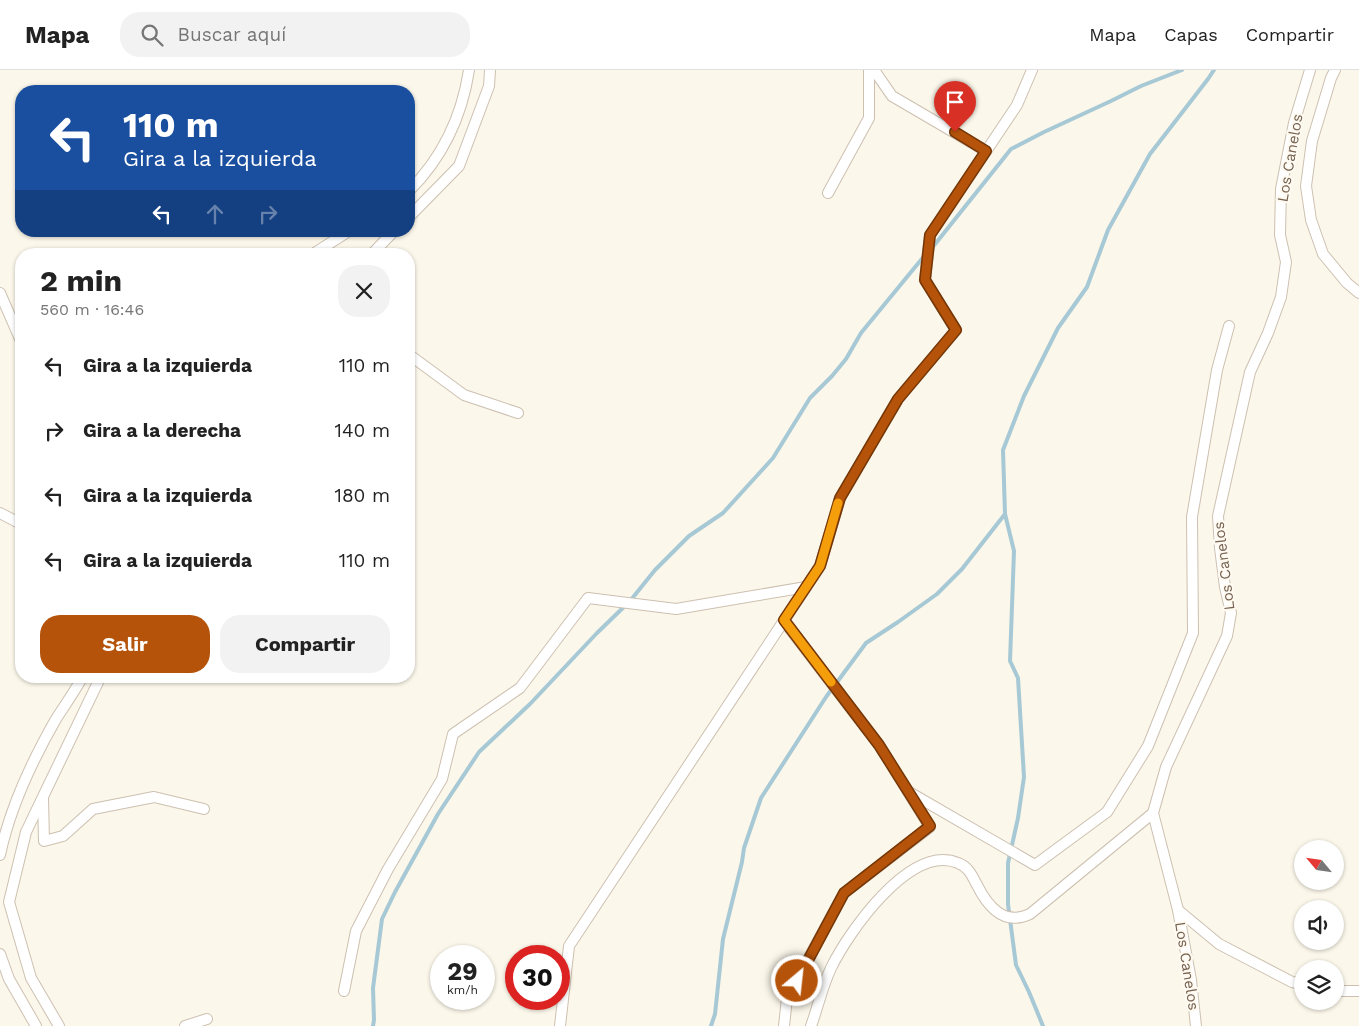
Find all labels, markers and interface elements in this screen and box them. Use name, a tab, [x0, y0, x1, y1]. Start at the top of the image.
search box	[120, 12, 470, 57]
text: Mapa	[25, 21, 90, 49]
icon: search	[138, 21, 166, 49]
text: Buscar aquí	[178, 23, 286, 46]
text: Mapa	[1089, 24, 1136, 45]
text: Capas	[1164, 24, 1218, 45]
text: Compartir	[1246, 24, 1334, 45]
pin	[934, 81, 976, 132]
icon: arrive	[941, 88, 969, 116]
text: 110 m	[123, 104, 219, 146]
icon: left	[40, 105, 105, 170]
street label: Los Canelos	[1273, 113, 1307, 203]
text: Gira a la izquierda	[123, 146, 317, 171]
icon: left	[148, 200, 176, 228]
icon: ahead	[201, 200, 229, 228]
icon: right	[254, 200, 282, 228]
text: 2 min	[40, 263, 122, 298]
button: close	[338, 265, 390, 317]
text: 560 m · 16:46	[40, 300, 144, 319]
icon: left	[40, 352, 68, 380]
text: Gira a la izquierda	[83, 354, 252, 377]
text: 110 m	[339, 354, 390, 377]
icon: right	[40, 417, 68, 445]
text: Gira a la derecha	[83, 419, 241, 442]
text: 140 m	[335, 419, 390, 442]
icon: left	[40, 482, 68, 510]
text: Gira a la izquierda	[83, 484, 252, 507]
text: 180 m	[334, 484, 390, 507]
street label: Los Canelos	[1210, 521, 1238, 611]
icon: left	[40, 547, 68, 575]
text: Gira a la izquierda	[83, 549, 252, 572]
text: 110 m	[339, 549, 390, 572]
button: Salir	[40, 615, 210, 673]
button: Compartir	[220, 615, 390, 673]
north arrow	[1294, 840, 1344, 890]
map controls	[1294, 840, 1344, 1010]
button: sound	[1294, 900, 1344, 950]
street label: Los Canelos	[1171, 921, 1203, 1011]
speed limit sign: 30	[505, 945, 570, 1010]
position arrow	[770, 954, 822, 1006]
text: 29	[447, 957, 478, 986]
button: layers	[1294, 960, 1344, 1010]
text: km/h	[447, 983, 478, 997]

